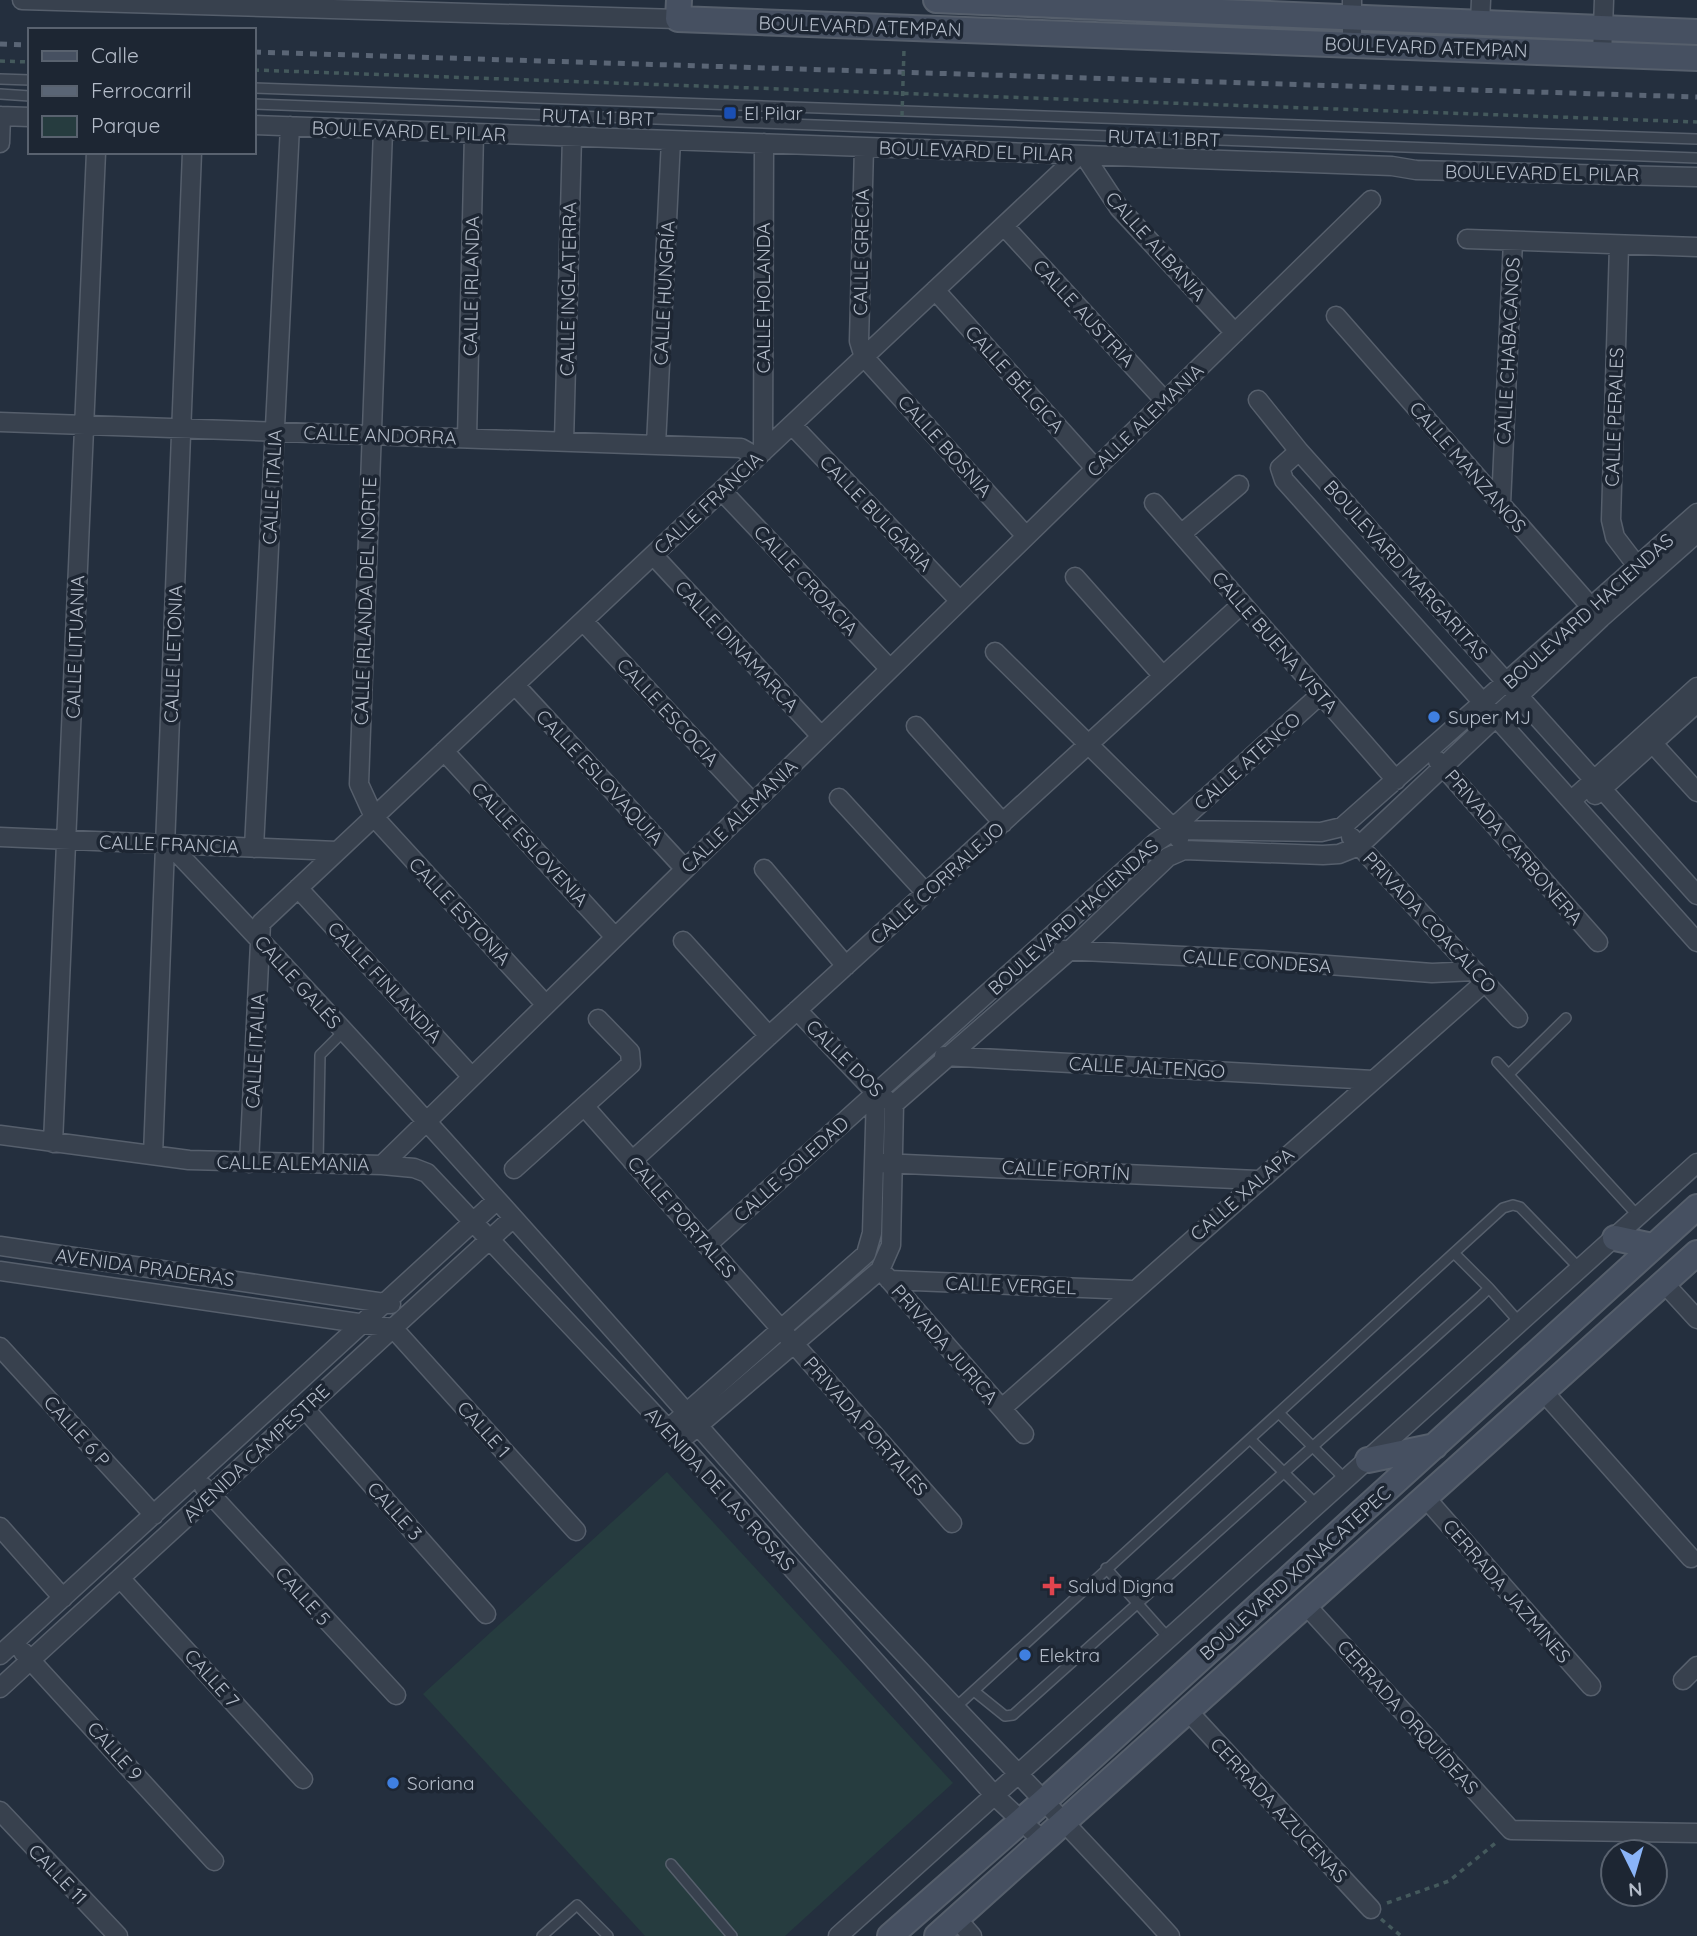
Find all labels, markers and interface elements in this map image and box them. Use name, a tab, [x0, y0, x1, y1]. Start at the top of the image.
street label: BOULEVARD ATEMPAN	[758, 10, 962, 42]
legend	[28, 28, 256, 154]
street label: BOULEVARD ATEMPAN	[1324, 31, 1528, 63]
text: Calle	[91, 42, 139, 68]
text: Ferrocarril	[91, 77, 192, 103]
place label: El Pilar	[744, 101, 804, 125]
street label: RUTA L1 BRT	[541, 103, 655, 131]
marker: El Pilar	[722, 105, 738, 121]
text: Parque	[91, 112, 160, 138]
street label: BOULEVARD EL PILAR	[311, 116, 507, 146]
street label: RUTA L1 BRT	[1107, 124, 1221, 152]
street label: BOULEVARD EL PILAR	[878, 136, 1074, 166]
street label: BOULEVARD EL PILAR	[1445, 159, 1639, 187]
street label: CALLE ALBANIA	[1101, 186, 1211, 306]
street label: CALLE GRECIA	[848, 188, 874, 316]
street label: CALLE INGLATERRA	[554, 202, 582, 376]
street label: CALLE IRLANDA	[458, 216, 484, 356]
street label: CALLE HUNGRÍA	[648, 220, 680, 366]
street label: CALLE HOLANDA	[751, 222, 775, 374]
street label: CALLE AUSTRIA	[1028, 254, 1140, 372]
street label: CALLE CHABACANOS	[1491, 257, 1525, 445]
street label: CALLE BÉLGICA	[960, 320, 1070, 438]
street label: CALLE PERALES	[1600, 347, 1628, 487]
street label: CALLE ALEMANIA	[1082, 358, 1208, 482]
street label: CALLE BOSNIA	[893, 390, 997, 502]
street label: CALLE MANZANOS	[1404, 396, 1532, 538]
street label: CALLE ANDORRA	[303, 420, 457, 450]
street label: CALLE ITALIA	[257, 429, 287, 545]
street label: CALLE FRANCIA	[649, 446, 767, 560]
street label: CALLE BULGARIA	[815, 450, 937, 576]
street label: BOULEVARD MARGARITAS	[1319, 475, 1493, 665]
street label: CALLE IRLANDA DEL NORTE	[349, 476, 381, 726]
street label: CALLE CROACIA	[749, 520, 863, 640]
street label: BOULEVARD HACIENDAS	[1498, 528, 1678, 694]
street label: CALLE BUENA VISTA	[1207, 566, 1343, 718]
street label: CALLE LITUANIA	[60, 575, 90, 719]
street label: CALLE DINAMARCA	[670, 575, 804, 717]
street label: CALLE LETONIA	[159, 584, 187, 724]
street label: CALLE ESCOCIA	[612, 653, 724, 771]
street label: CALLE ESLOVAQUIA	[531, 704, 669, 850]
place label: Super MJ	[1448, 705, 1531, 729]
street label: CALLE ATENCO	[1189, 707, 1305, 815]
marker: Super MJ	[1426, 709, 1442, 725]
street label: CALLE ALEMANIA	[676, 754, 802, 878]
street label: PRIVADA CARBONERA	[1440, 764, 1588, 930]
street label: CALLE ESLOVENIA	[466, 777, 594, 911]
street label: CALLE CORRALEJO	[865, 817, 1009, 949]
street label: CALLE FRANCIA	[99, 830, 239, 858]
street label: BOULEVARD HACIENDAS	[983, 834, 1163, 1000]
street label: PRIVADA COACALCO	[1358, 846, 1502, 998]
street label: CALLE ESTONIA	[404, 852, 516, 970]
street label: CALLE FINLANDIA	[323, 916, 447, 1048]
street label: CALLE GALÉS	[250, 930, 346, 1034]
street label: CALLE CONDESA	[1182, 944, 1332, 978]
street label: CALLE ITALIA	[240, 993, 270, 1109]
street label: CALLE DOS	[801, 1014, 889, 1102]
street label: CALLE JALTENGO	[1068, 1051, 1226, 1083]
street label: CALLE SOLEDAD	[729, 1111, 853, 1227]
street label: CALLE XALAPA	[1185, 1142, 1299, 1246]
street label: CALLE ALEMANIA	[216, 1150, 370, 1176]
street label: CALLE PORTALES	[623, 1151, 741, 1283]
street label: CALLE FORTÍN	[1001, 1155, 1131, 1185]
street label: AVENIDA PRADERAS	[54, 1243, 236, 1291]
street label: CALLE VERGEL	[945, 1271, 1077, 1299]
street label: PRIVADA JURICA	[886, 1279, 1004, 1409]
street label: PRIVADA PORTALES	[799, 1351, 933, 1501]
street label: AVENIDA CAMPESTRE	[178, 1379, 334, 1527]
street label: CALLE 6 P	[39, 1390, 115, 1472]
street label: CALLE 1	[452, 1396, 516, 1462]
street label: AVENIDA DE LAS ROSAS	[640, 1402, 800, 1576]
street label: CALLE 3	[362, 1477, 428, 1545]
street label: BOULEVARD XONACATEPEC	[1194, 1481, 1396, 1665]
street label: CERRADA JAZMINES	[1438, 1514, 1576, 1668]
street label: CALLE 5	[270, 1561, 336, 1631]
place label: Salud Digna	[1068, 1574, 1174, 1598]
marker: Salud Digna	[1042, 1576, 1062, 1596]
street label: CERRADA ORQUÍDEAS	[1332, 1635, 1484, 1799]
place label: Elektra	[1039, 1643, 1100, 1667]
street label: CALLE 7	[179, 1644, 245, 1712]
marker: Elektra	[1017, 1647, 1033, 1663]
street label: CALLE 9	[82, 1716, 148, 1786]
street label: CERRADA AZUCENAS	[1205, 1732, 1353, 1888]
place label: Soriana	[407, 1771, 475, 1795]
marker: Soriana	[385, 1775, 401, 1791]
north arrow	[1599, 1838, 1669, 1908]
street label: CALLE 11	[23, 1839, 93, 1909]
text: N	[1627, 1877, 1643, 1902]

